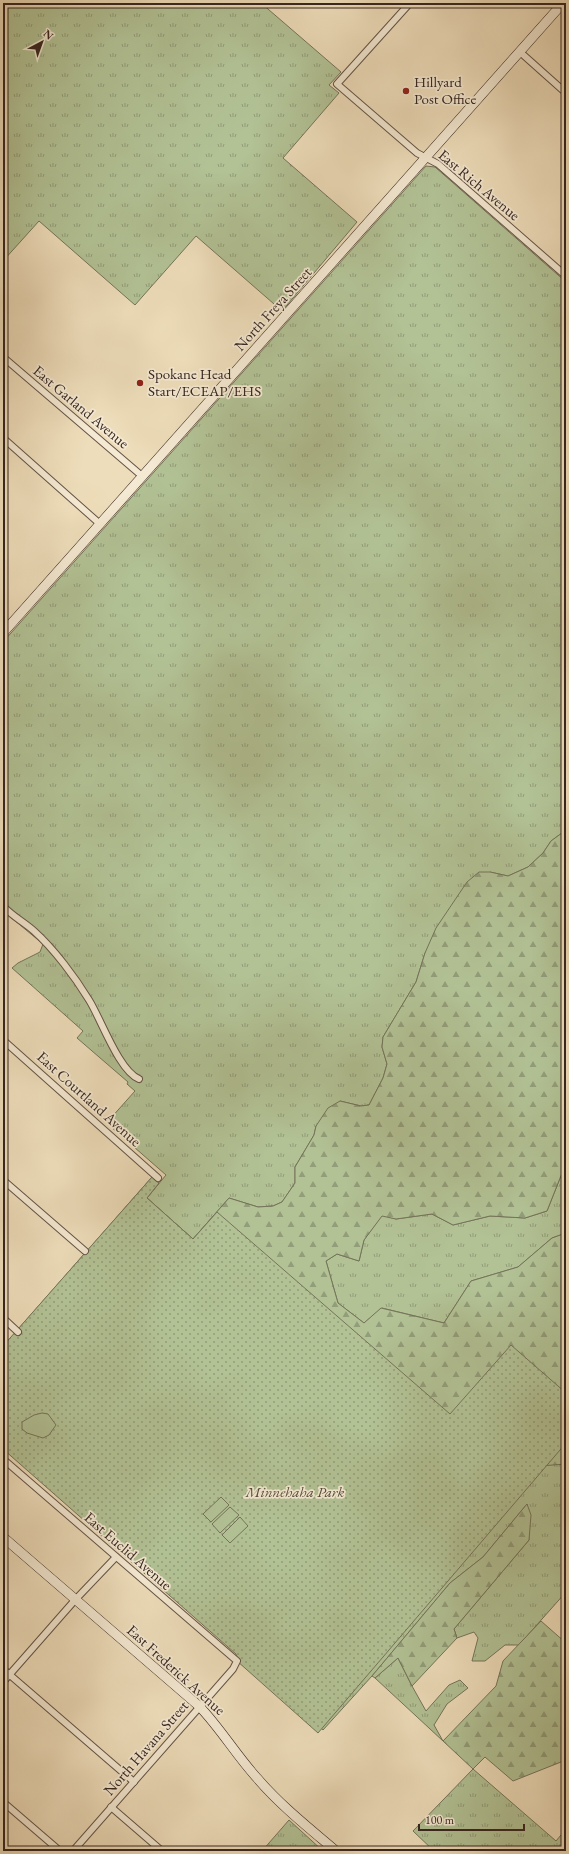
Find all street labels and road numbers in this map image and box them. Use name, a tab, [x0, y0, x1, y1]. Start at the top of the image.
street label: East Rich Avenue	[435, 145, 524, 224]
street label: North Freya Street	[230, 262, 316, 355]
street label: East Garland Avenue	[29, 361, 133, 452]
street label: East Courtland Avenue	[33, 1047, 145, 1150]
street label: East Euclid Avenue	[81, 1507, 176, 1594]
street label: East Frederick Avenue	[123, 1620, 230, 1719]
street label: North Havana Street	[99, 1696, 192, 1799]

